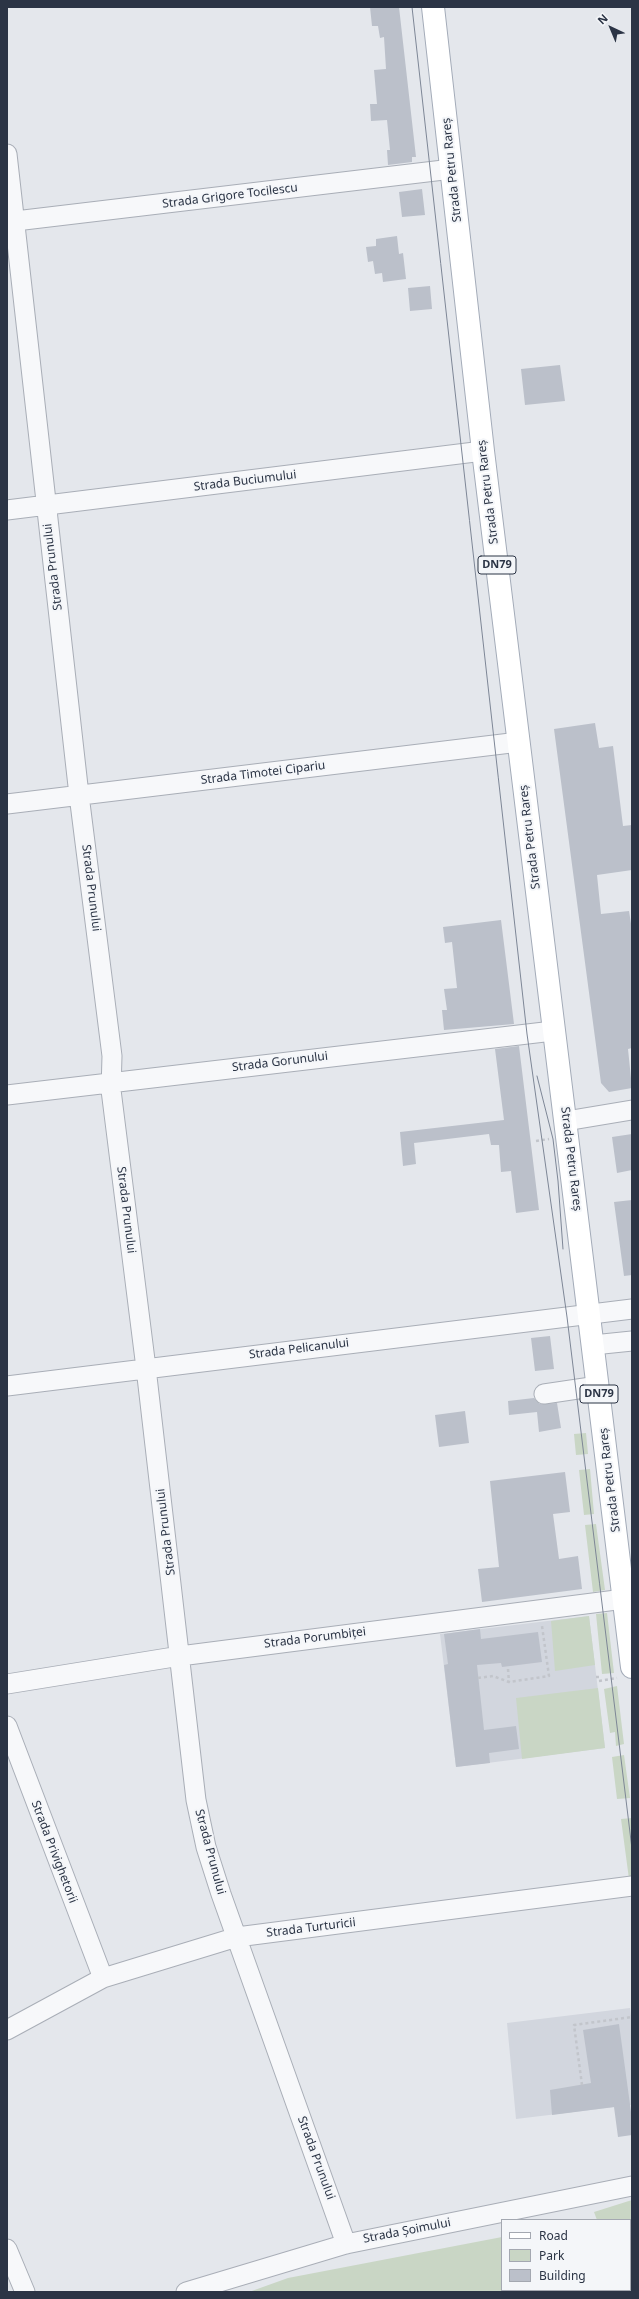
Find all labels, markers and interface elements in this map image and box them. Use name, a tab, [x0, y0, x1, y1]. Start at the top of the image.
north arrow	[591, 8, 631, 48]
text: N	[594, 11, 611, 28]
street label: Strada Petru Rareș	[439, 117, 465, 223]
street label: Strada Grigore Tocilescu	[161, 181, 299, 211]
street label: Strada Petru Rareș	[474, 439, 502, 545]
street label: Strada Buciumului	[193, 468, 297, 494]
street label: Strada Prunului	[41, 523, 65, 611]
road number: DN79	[478, 556, 516, 574]
street label: Strada Timotei Cipariu	[200, 758, 326, 788]
street label: Strada Petru Rareș	[516, 784, 544, 890]
street label: Strada Prunului	[79, 844, 103, 932]
street label: Strada Gorunului	[231, 1049, 329, 1075]
street label: Strada Petru Rareș	[557, 1106, 585, 1212]
street label: Strada Prunului	[114, 1166, 138, 1254]
street label: Strada Pelicanului	[248, 1336, 350, 1362]
road number: DN79	[580, 1385, 618, 1403]
street label: Strada Petru Rareș	[596, 1427, 624, 1533]
street label: Strada Prunului	[154, 1488, 178, 1576]
street label: Strada Porumbiței	[263, 1625, 367, 1651]
street label: Strada Privighetorii	[28, 1799, 80, 1905]
street label: Strada Prunului	[192, 1808, 228, 1896]
street label: Strada Turturicii	[266, 1915, 356, 1941]
street label: Strada Prunului	[294, 2114, 338, 2202]
street label: Strada Șoimului	[362, 2215, 452, 2247]
legend	[501, 2219, 631, 2291]
text: Road	[539, 2227, 568, 2244]
text: Park	[539, 2247, 564, 2264]
text: Building	[539, 2267, 586, 2284]

